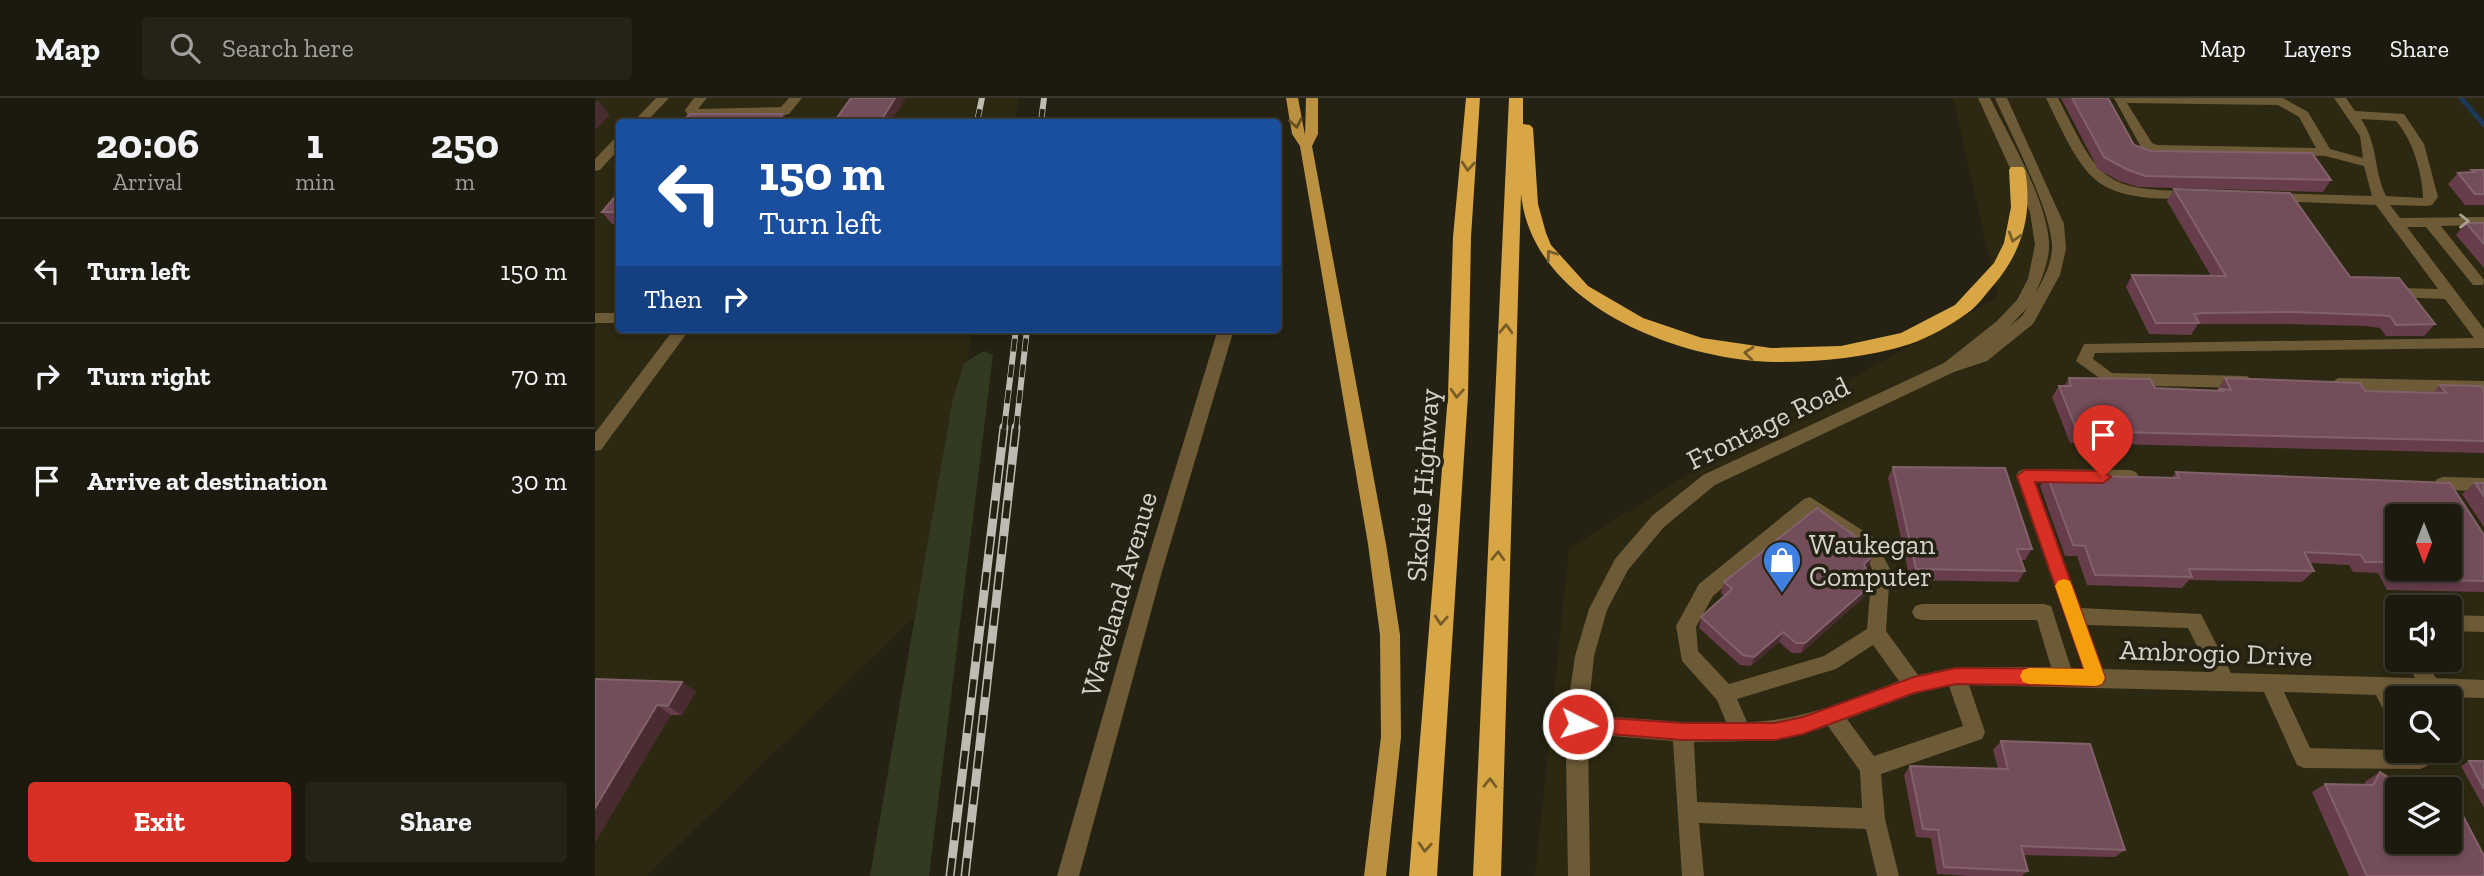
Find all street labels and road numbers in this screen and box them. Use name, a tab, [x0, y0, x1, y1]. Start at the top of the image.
street label: Frontage Road	[1681, 369, 1855, 477]
street label: Skokie Highway	[1400, 387, 1446, 583]
street label: Waveland Avenue	[1074, 488, 1164, 700]
street label: Ambrogio Drive	[2119, 633, 2313, 673]

